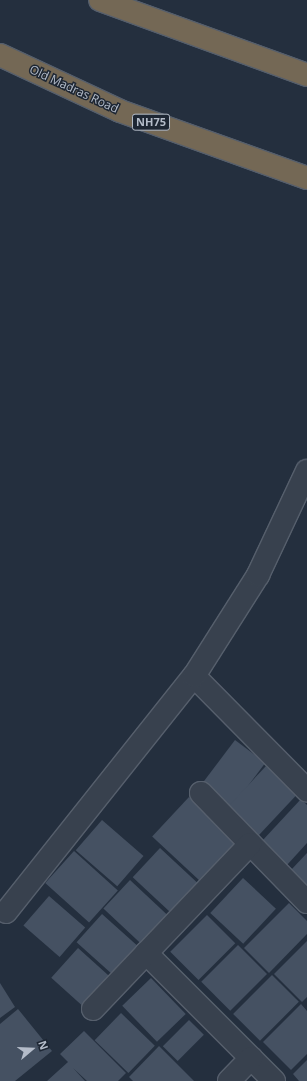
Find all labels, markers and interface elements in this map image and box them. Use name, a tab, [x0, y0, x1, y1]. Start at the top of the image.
street label: Old Madras Road	[27, 62, 121, 116]
road number: NH75	[132, 113, 170, 131]
north arrow	[12, 1029, 52, 1069]
text: N	[35, 1038, 52, 1052]

